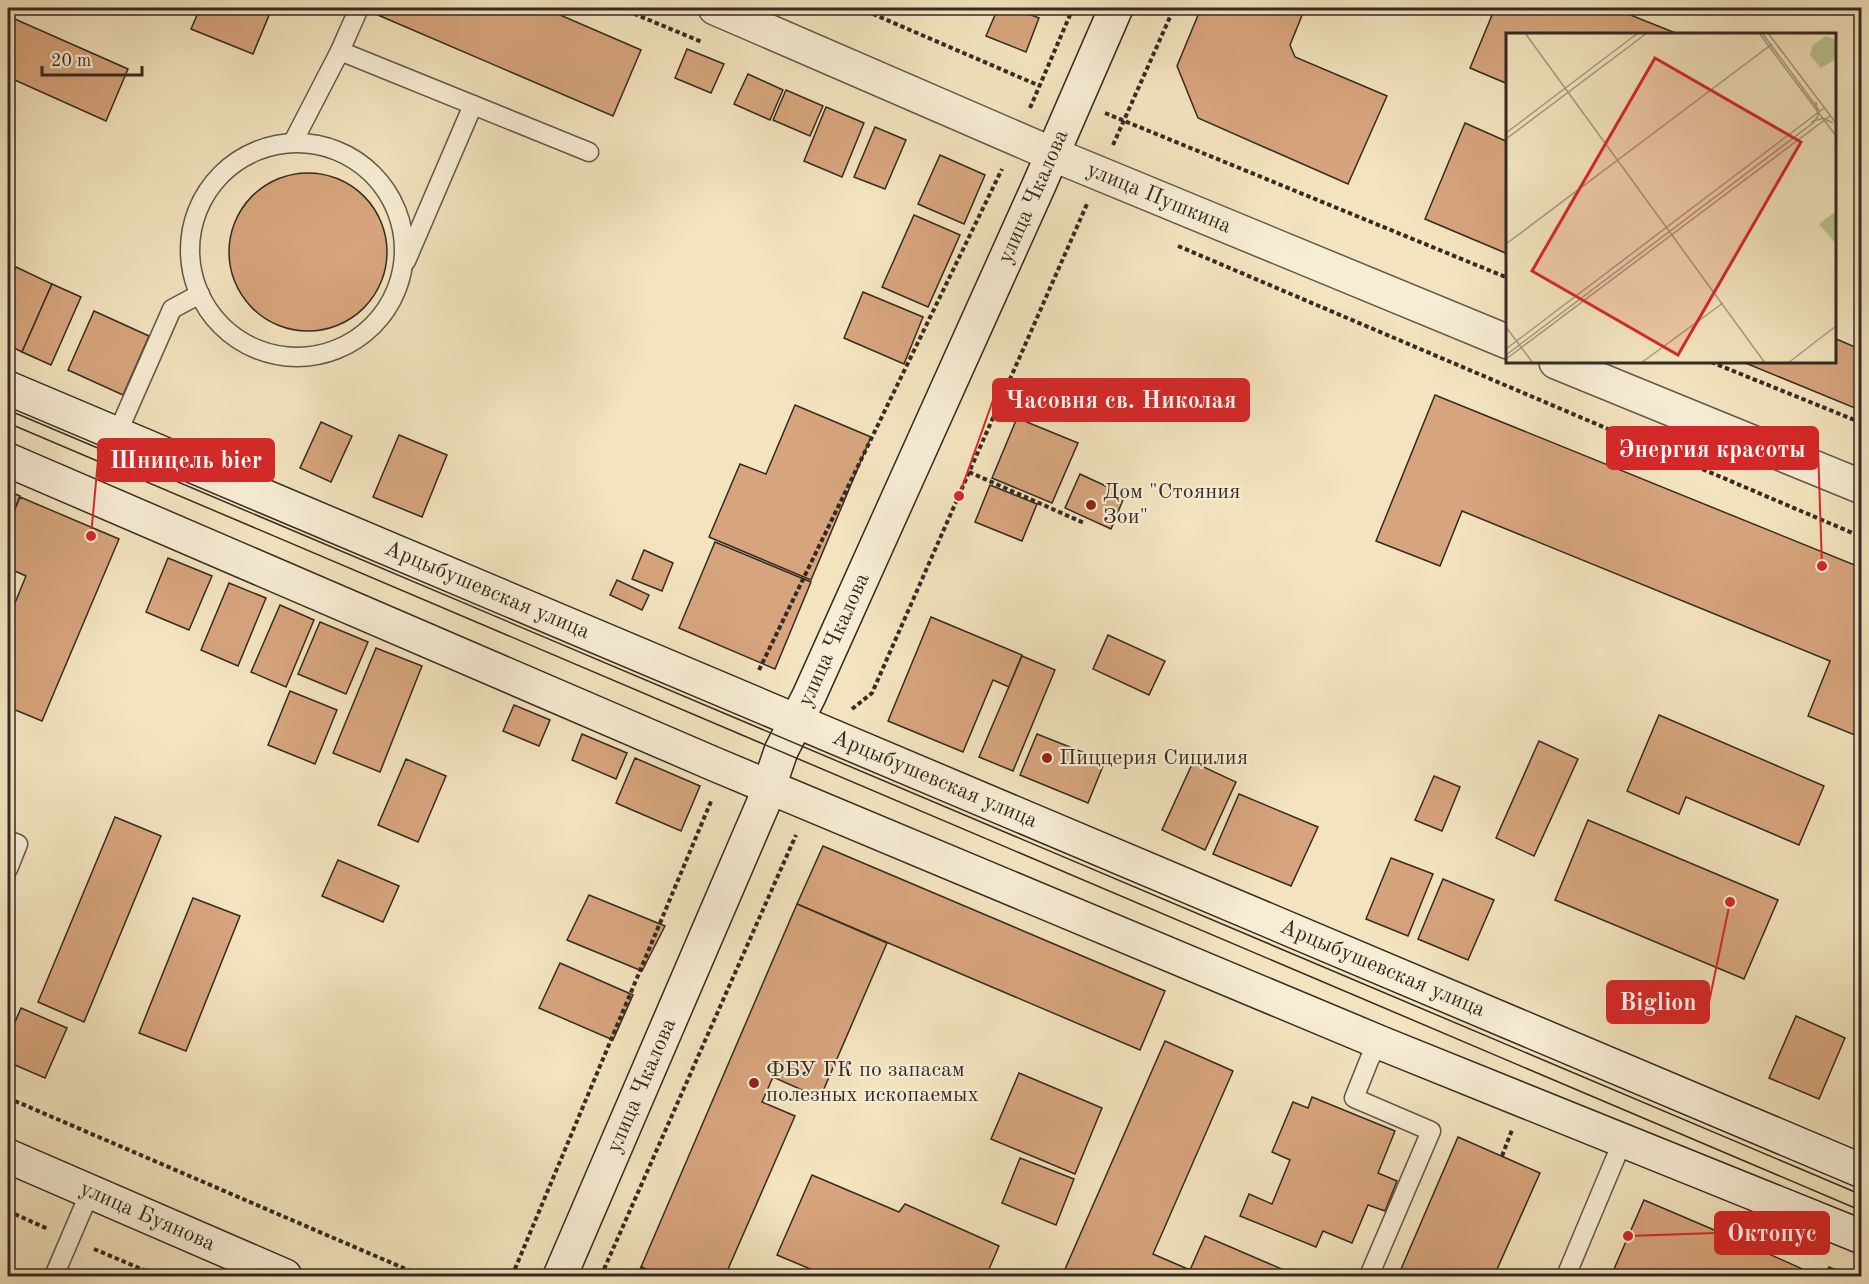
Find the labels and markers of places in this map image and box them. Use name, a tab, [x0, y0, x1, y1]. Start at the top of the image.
callout: Часовня св. Николая	[993, 379, 1249, 421]
callout: Энергия красоты	[1607, 427, 1818, 469]
callout: Шницель bier	[98, 439, 274, 481]
place label: Дом "Стояния Зои"	[1103, 481, 1241, 528]
marker: Дом "Стояния Зои"	[1084, 498, 1098, 512]
place label: Пиццерия Сицилия	[1059, 747, 1248, 769]
marker: Пиццерия Сицилия	[1040, 751, 1054, 765]
callout: Biglion	[1607, 981, 1709, 1023]
place label: ФБУ ГК по запасам полезных ископаемых	[766, 1059, 979, 1106]
marker: ФБУ ГК по запасам полезных ископаемых	[747, 1076, 761, 1090]
callout: Октопус	[1715, 1212, 1829, 1254]

